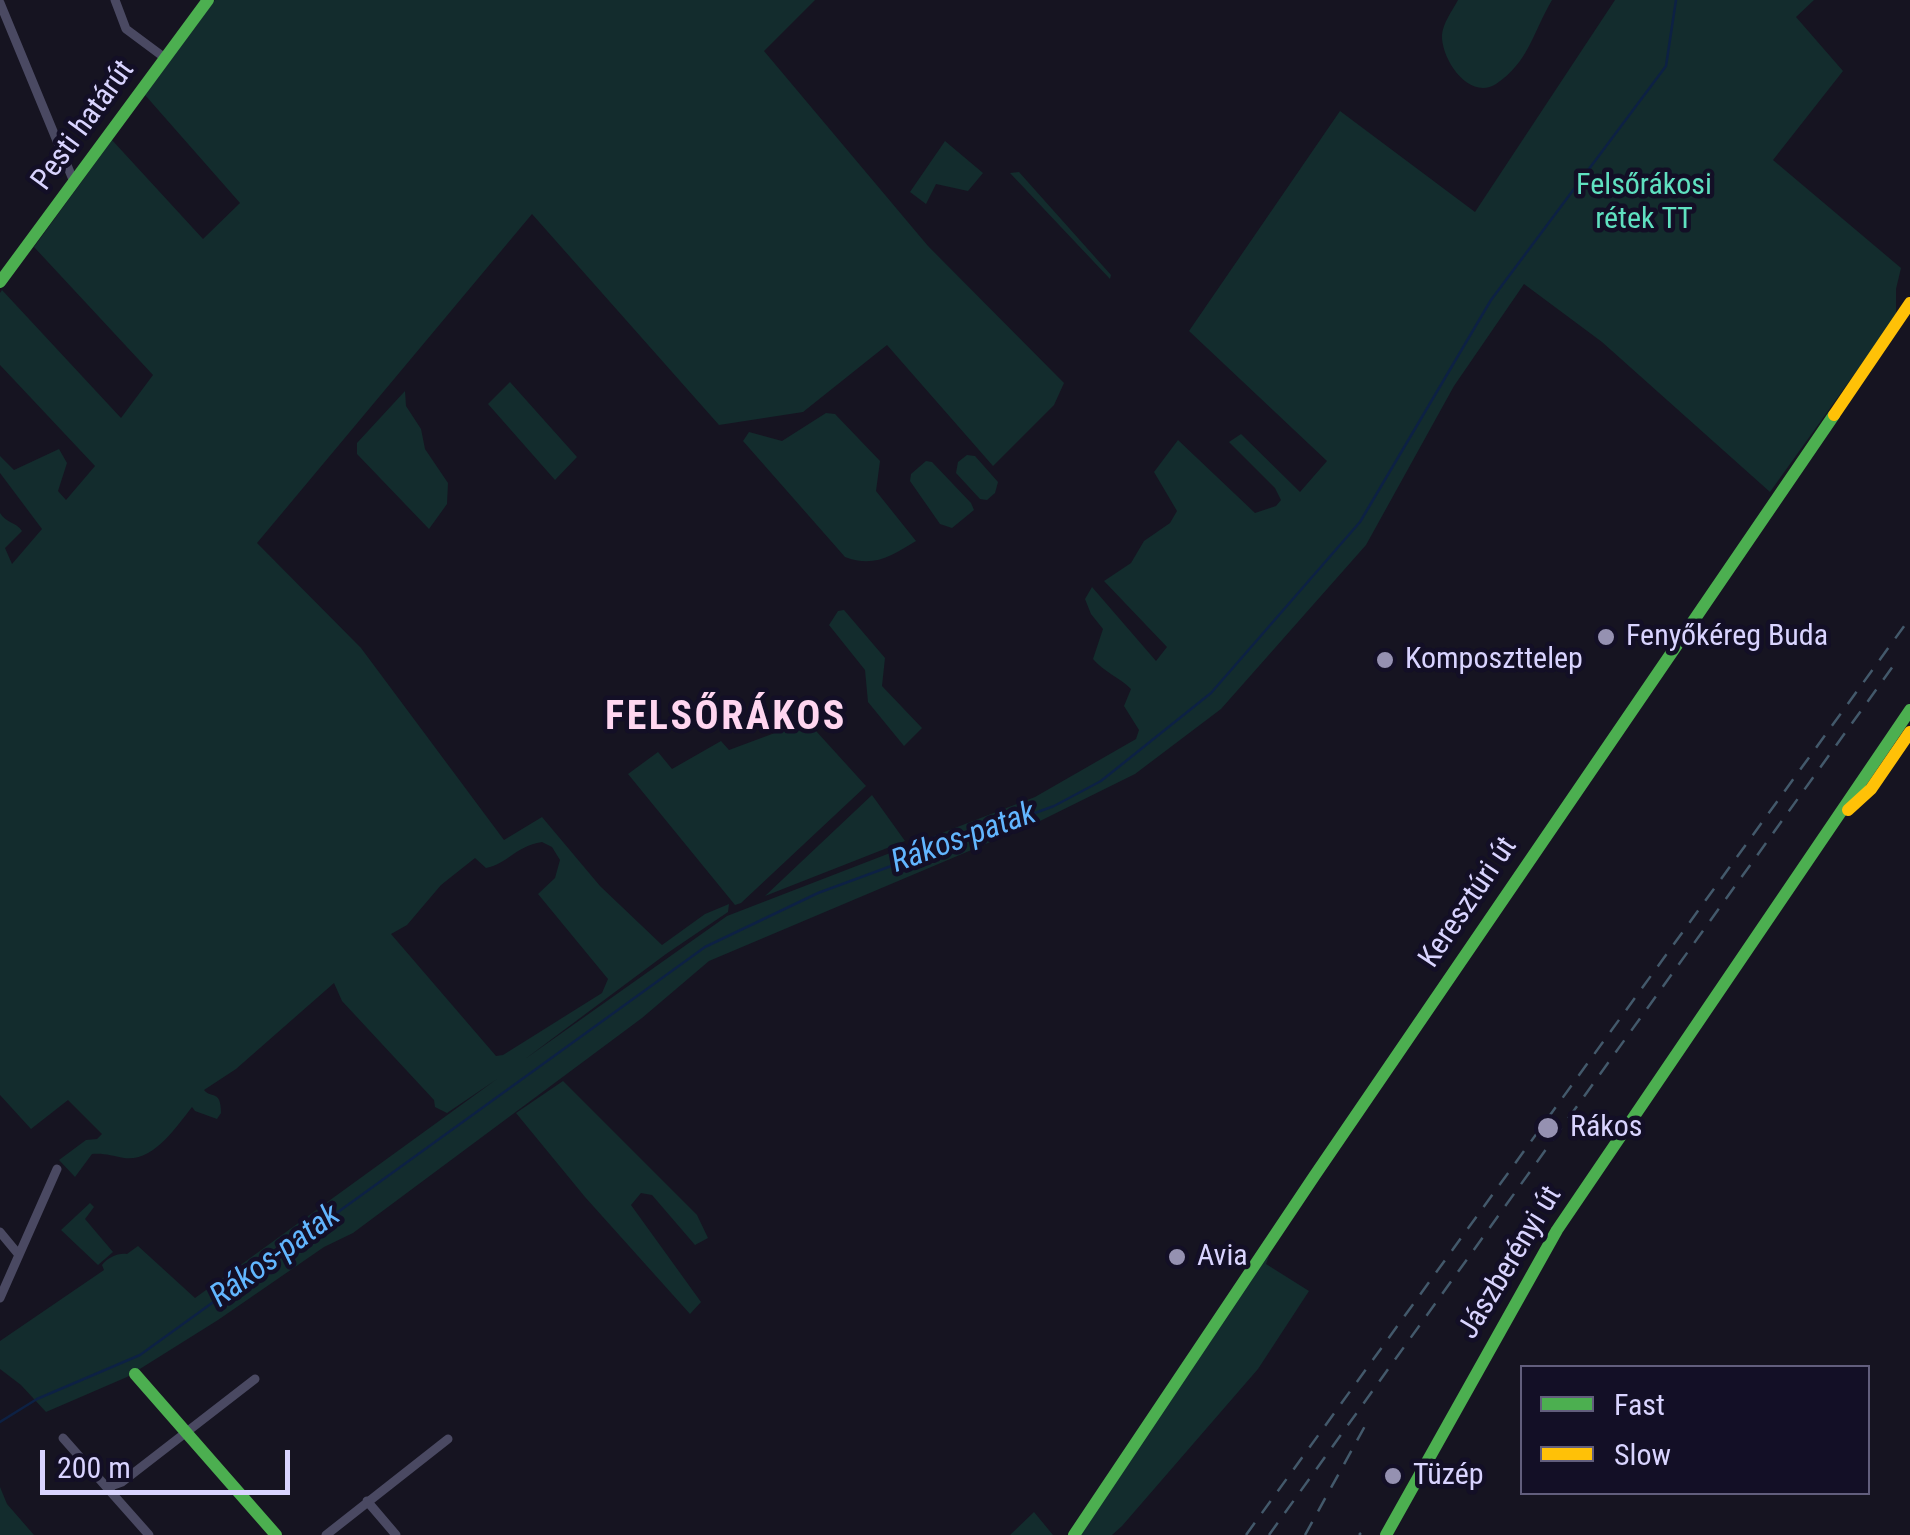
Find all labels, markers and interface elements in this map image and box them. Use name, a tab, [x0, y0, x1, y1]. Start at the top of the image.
street label: Pesti határút	[25, 54, 143, 198]
park label: Felsőrákosi rétek TT	[1576, 168, 1712, 238]
place label: Fenyőkéreg Buda	[1626, 619, 1828, 655]
marker: Fenyőkéreg Buda	[1595, 626, 1617, 648]
place label: Komposzttelep	[1405, 642, 1583, 678]
marker: Komposzttelep	[1374, 649, 1396, 671]
district label: FELSŐRÁKOS	[605, 695, 847, 743]
water label: Rákos-patak	[886, 795, 1042, 883]
street label: Keresztúri út	[1412, 831, 1526, 975]
place label: Rákos	[1570, 1110, 1643, 1146]
marker: Rákos	[1535, 1115, 1561, 1141]
street label: Jászberényi út	[1451, 1180, 1571, 1346]
water label: Rákos-patak	[204, 1197, 348, 1317]
place label: Avia	[1197, 1239, 1248, 1275]
marker: Avia	[1166, 1246, 1188, 1268]
legend	[1520, 1365, 1870, 1495]
text: Fast	[1614, 1387, 1665, 1422]
scale bar	[45, 1430, 295, 1492]
text: Slow	[1614, 1437, 1671, 1472]
text: 200 m	[57, 1450, 131, 1485]
place label: Tüzép	[1413, 1458, 1484, 1494]
marker: Tüzép	[1382, 1465, 1404, 1487]

